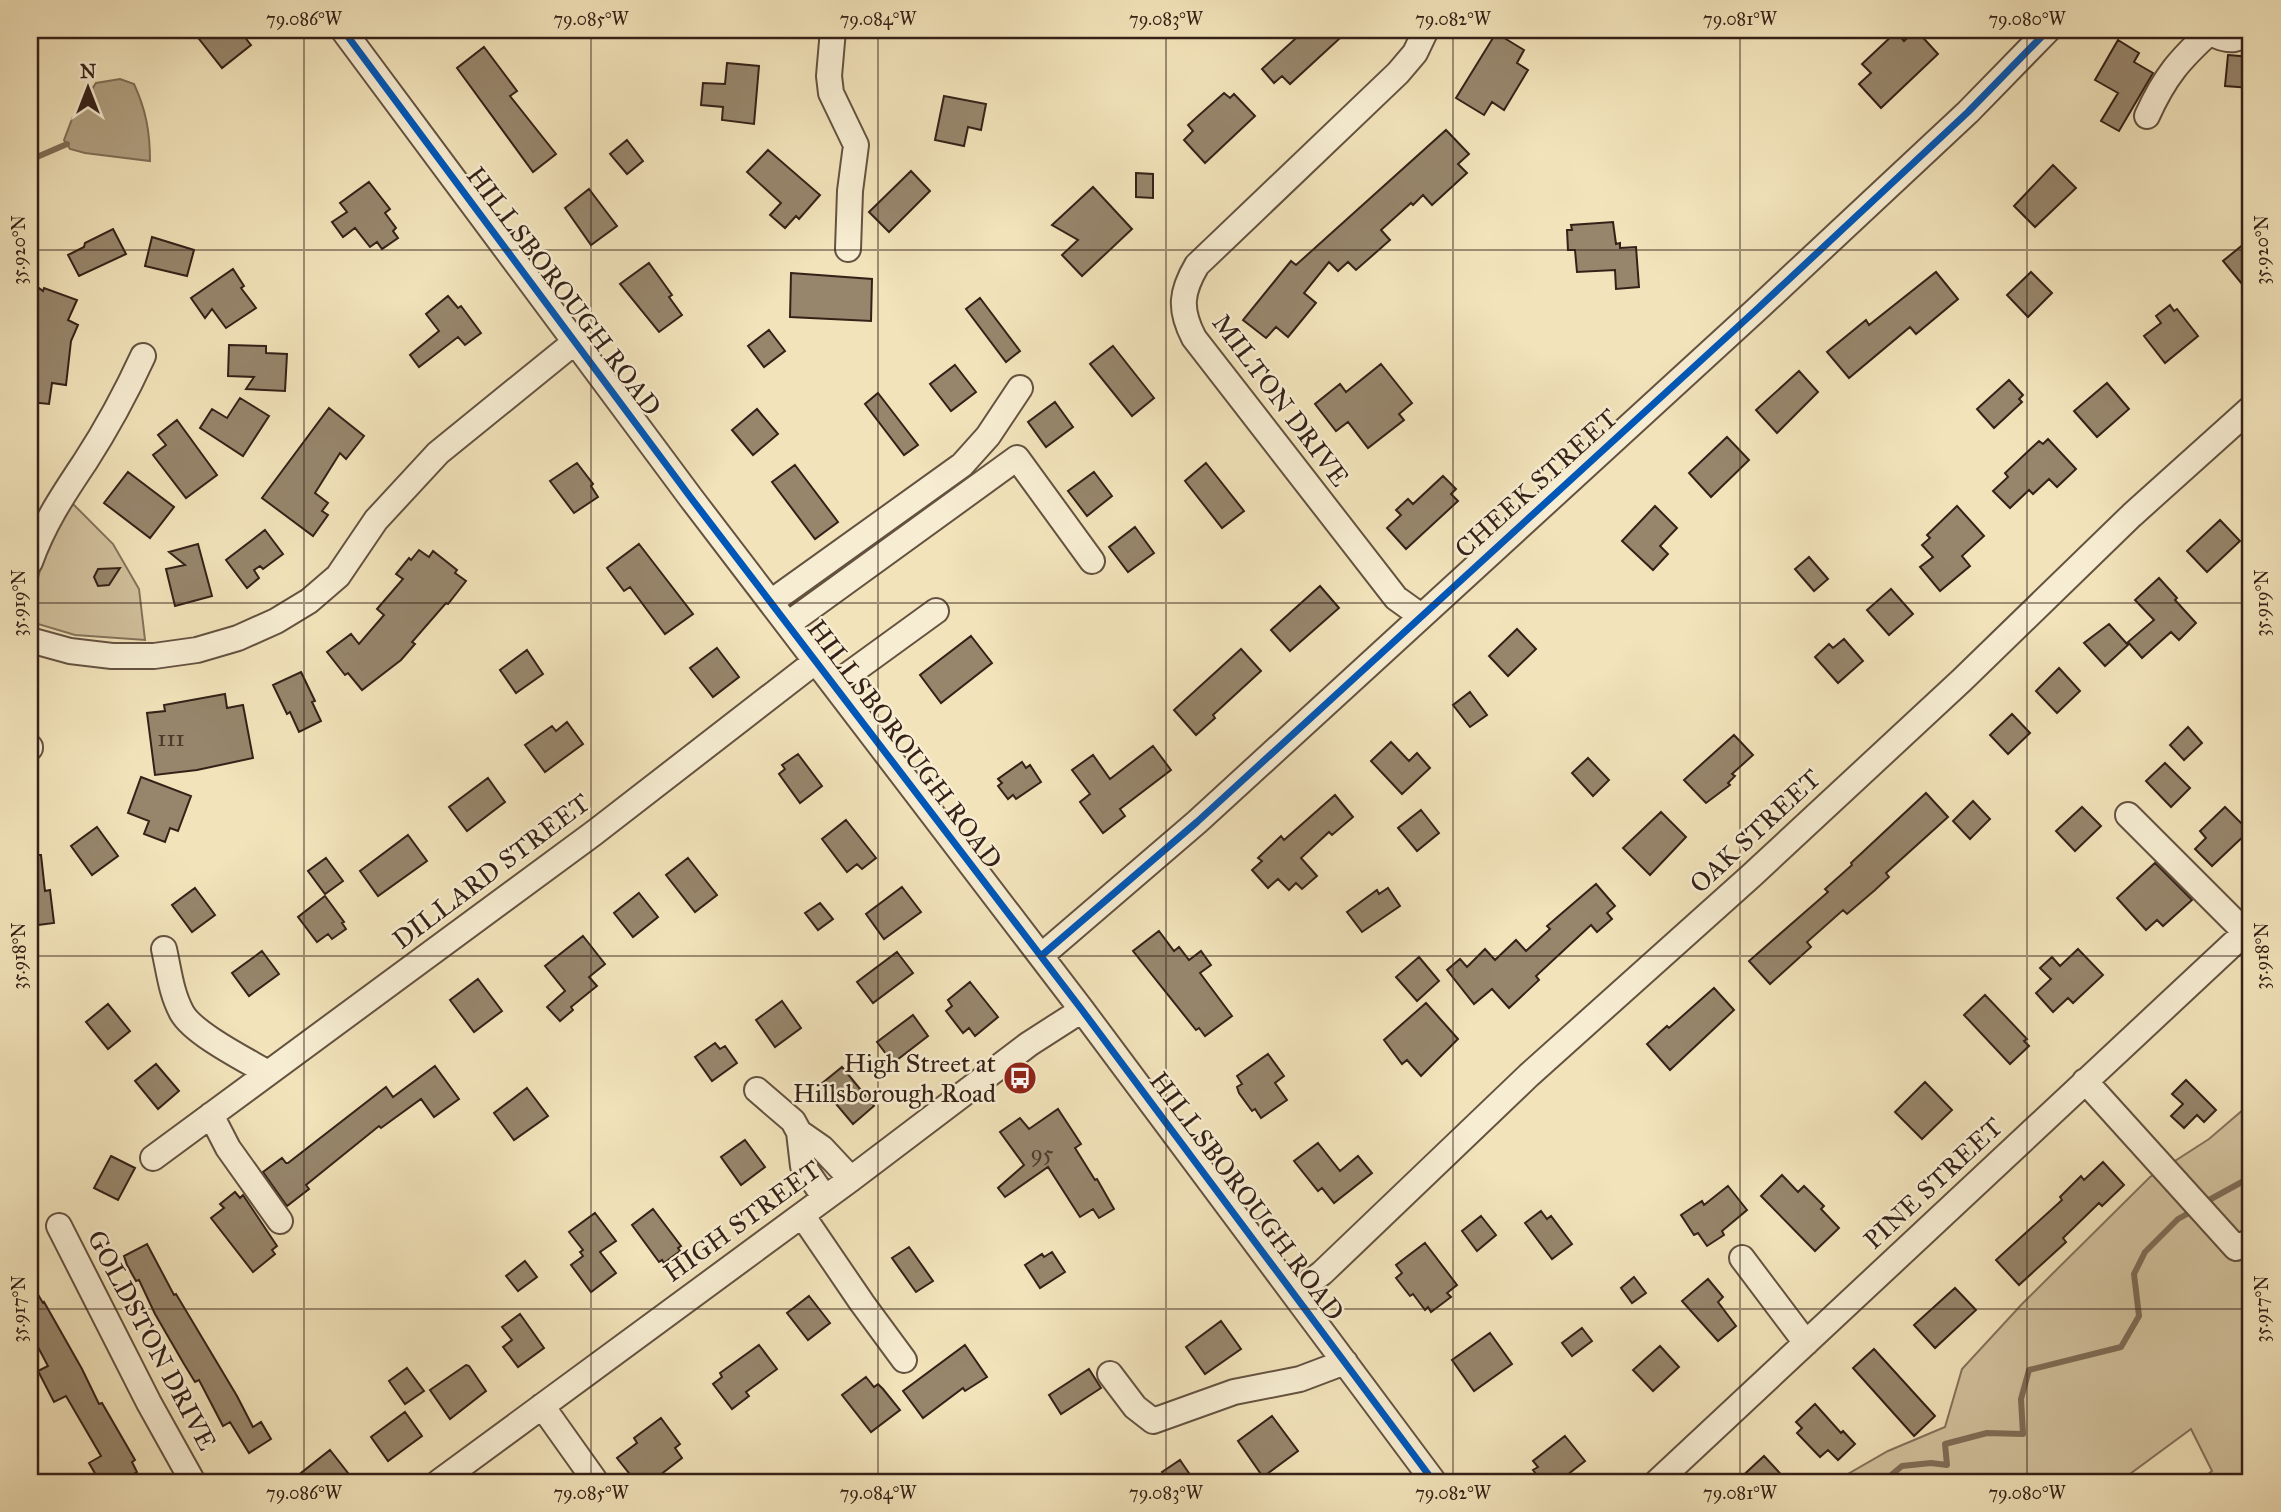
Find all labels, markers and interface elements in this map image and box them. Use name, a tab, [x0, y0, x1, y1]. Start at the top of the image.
text: 79.086°W	[266, 8, 343, 30]
text: 79.085°W	[553, 8, 629, 30]
text: 79.084°W	[840, 8, 917, 30]
text: 79.083°W	[1129, 8, 1204, 30]
text: 79.082°W	[1415, 8, 1492, 30]
text: 79.081°W	[1703, 8, 1778, 30]
text: 79.080°W	[1988, 8, 2066, 30]
north arrow	[52, 52, 122, 122]
text: N	[80, 60, 96, 83]
street label: HILLSBOROUGH ROAD	[460, 160, 668, 422]
text: 35.920°N	[8, 215, 30, 285]
text: 35.920°N	[2251, 215, 2273, 285]
street label: MILTON DRIVE	[1206, 307, 1356, 493]
street label: CHEEK STREET	[1448, 402, 1624, 564]
text: 35.919°N	[8, 570, 30, 636]
text: 35.919°N	[2251, 570, 2273, 636]
street label: HILLSBOROUGH ROAD	[801, 613, 1009, 875]
house number: 111	[157, 724, 185, 752]
street label: OAK STREET	[1683, 762, 1827, 900]
street label: DILLARD STREET	[386, 786, 596, 956]
text: 35.918°N	[8, 923, 30, 989]
text: 35.918°N	[2251, 923, 2273, 989]
place label: High Street at Hillsborough Road	[793, 1047, 996, 1109]
bus stop icon: High Street at Hillsborough Road	[1001, 1059, 1039, 1097]
street label: HILLSBOROUGH ROAD	[1143, 1065, 1351, 1327]
street label: PINE STREET	[1857, 1110, 2009, 1256]
house number: 95	[1030, 1139, 1054, 1167]
street label: HIGH STREET	[657, 1153, 827, 1289]
street label: GOLDSTON DRIVE	[80, 1225, 224, 1455]
text: 35.917°N	[8, 1276, 30, 1342]
text: 35.917°N	[2251, 1276, 2273, 1342]
text: 79.086°W	[266, 1482, 343, 1504]
text: 79.085°W	[553, 1482, 629, 1504]
text: 79.084°W	[840, 1482, 917, 1504]
text: 79.083°W	[1129, 1482, 1204, 1504]
text: 79.082°W	[1415, 1482, 1492, 1504]
text: 79.081°W	[1703, 1482, 1778, 1504]
text: 79.080°W	[1988, 1482, 2066, 1504]

